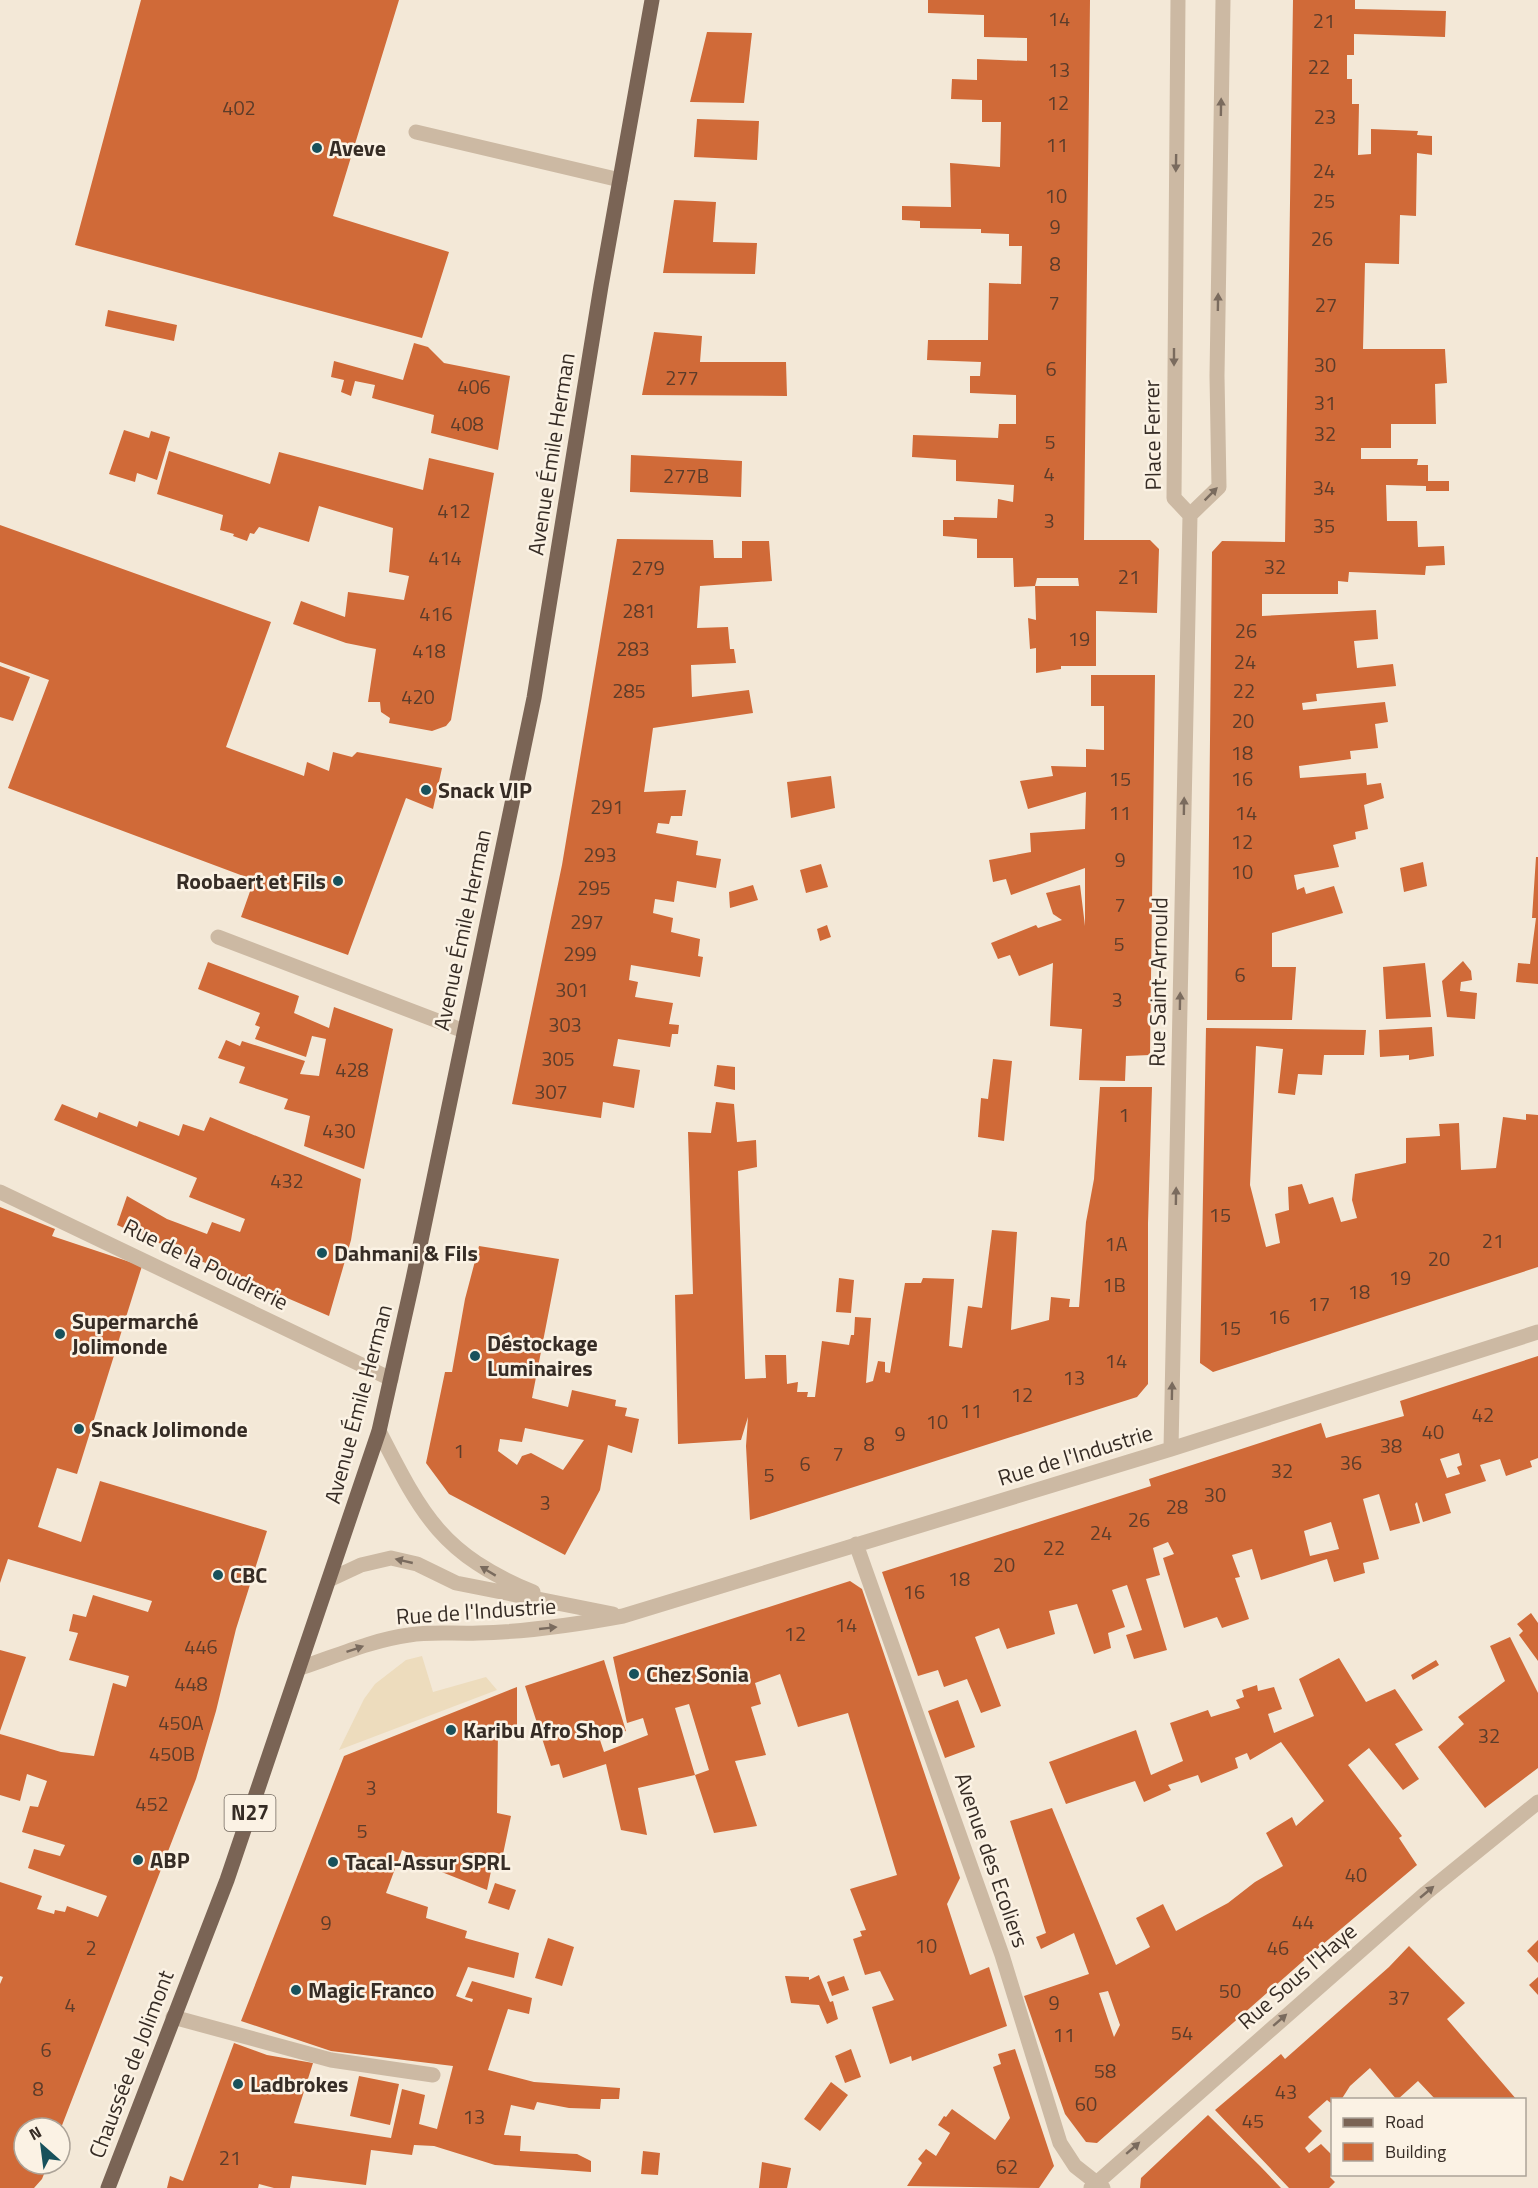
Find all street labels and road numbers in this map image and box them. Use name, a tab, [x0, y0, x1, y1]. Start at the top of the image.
street label: Avenue Émile Herman	[518, 350, 584, 558]
street label: Place Ferrer	[1134, 379, 1170, 491]
street label: Avenue Émile Herman	[424, 826, 500, 1034]
street label: Rue Saint-Arnould	[1140, 897, 1176, 1067]
street label: Rue de la Poudrerie	[118, 1209, 294, 1319]
street label: Avenue Émile Herman	[315, 1301, 401, 1507]
street label: Rue de l'Industrie	[993, 1415, 1157, 1495]
street label: Rue de l'Industrie	[395, 1588, 557, 1634]
street label: Avenue des Ecoliers	[946, 1768, 1038, 1952]
road number: N27	[224, 1795, 276, 1831]
street label: Rue Sous l'Haye	[1230, 1914, 1364, 2038]
street label: Chaussée de Jolimont	[79, 1965, 183, 2163]

